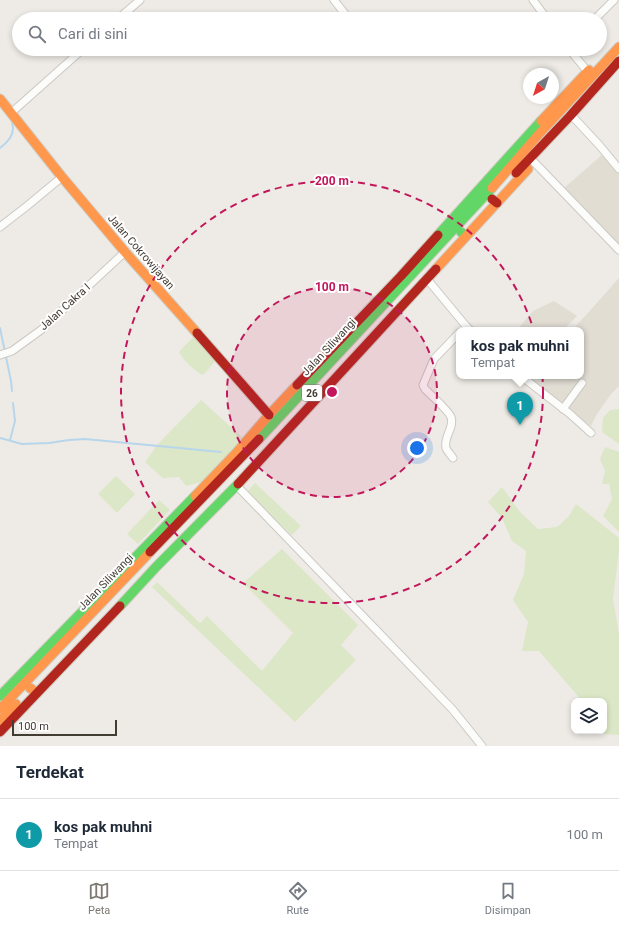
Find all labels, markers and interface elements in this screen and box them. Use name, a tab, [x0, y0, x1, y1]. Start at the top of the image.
search box	[12, 12, 607, 56]
icon: search	[26, 23, 48, 45]
text: Cari di sini	[58, 25, 128, 43]
north arrow	[523, 68, 559, 104]
text: 200 m	[315, 174, 349, 188]
street label: Jalan Cokrowijayan	[105, 212, 177, 292]
text: 100 m	[315, 280, 349, 294]
street label: Jalan Cakra I	[37, 281, 93, 333]
street label: Jalan Siliwangi	[299, 316, 359, 378]
popup	[456, 327, 584, 379]
text: kos pak muhni	[471, 337, 569, 355]
text: Tempat	[471, 355, 515, 370]
road number: 26	[302, 385, 322, 401]
centre of rings	[325, 385, 339, 399]
pin: 1	[507, 392, 533, 425]
your location	[407, 438, 427, 458]
street label: Jalan Siliwangi	[76, 551, 136, 613]
map controls	[571, 698, 607, 734]
button: layers	[571, 698, 607, 734]
scale bar	[12, 718, 117, 737]
text: 100 m	[18, 720, 49, 733]
text: Terdekat	[16, 762, 84, 782]
text: kos pak muhni	[54, 818, 152, 836]
text: 1	[25, 827, 33, 842]
text: 100 m	[566, 827, 603, 842]
text: Tempat	[54, 836, 98, 851]
tab: Peta	[88, 880, 110, 917]
tab: Rute	[286, 880, 309, 917]
tab: Disimpan	[485, 880, 531, 917]

